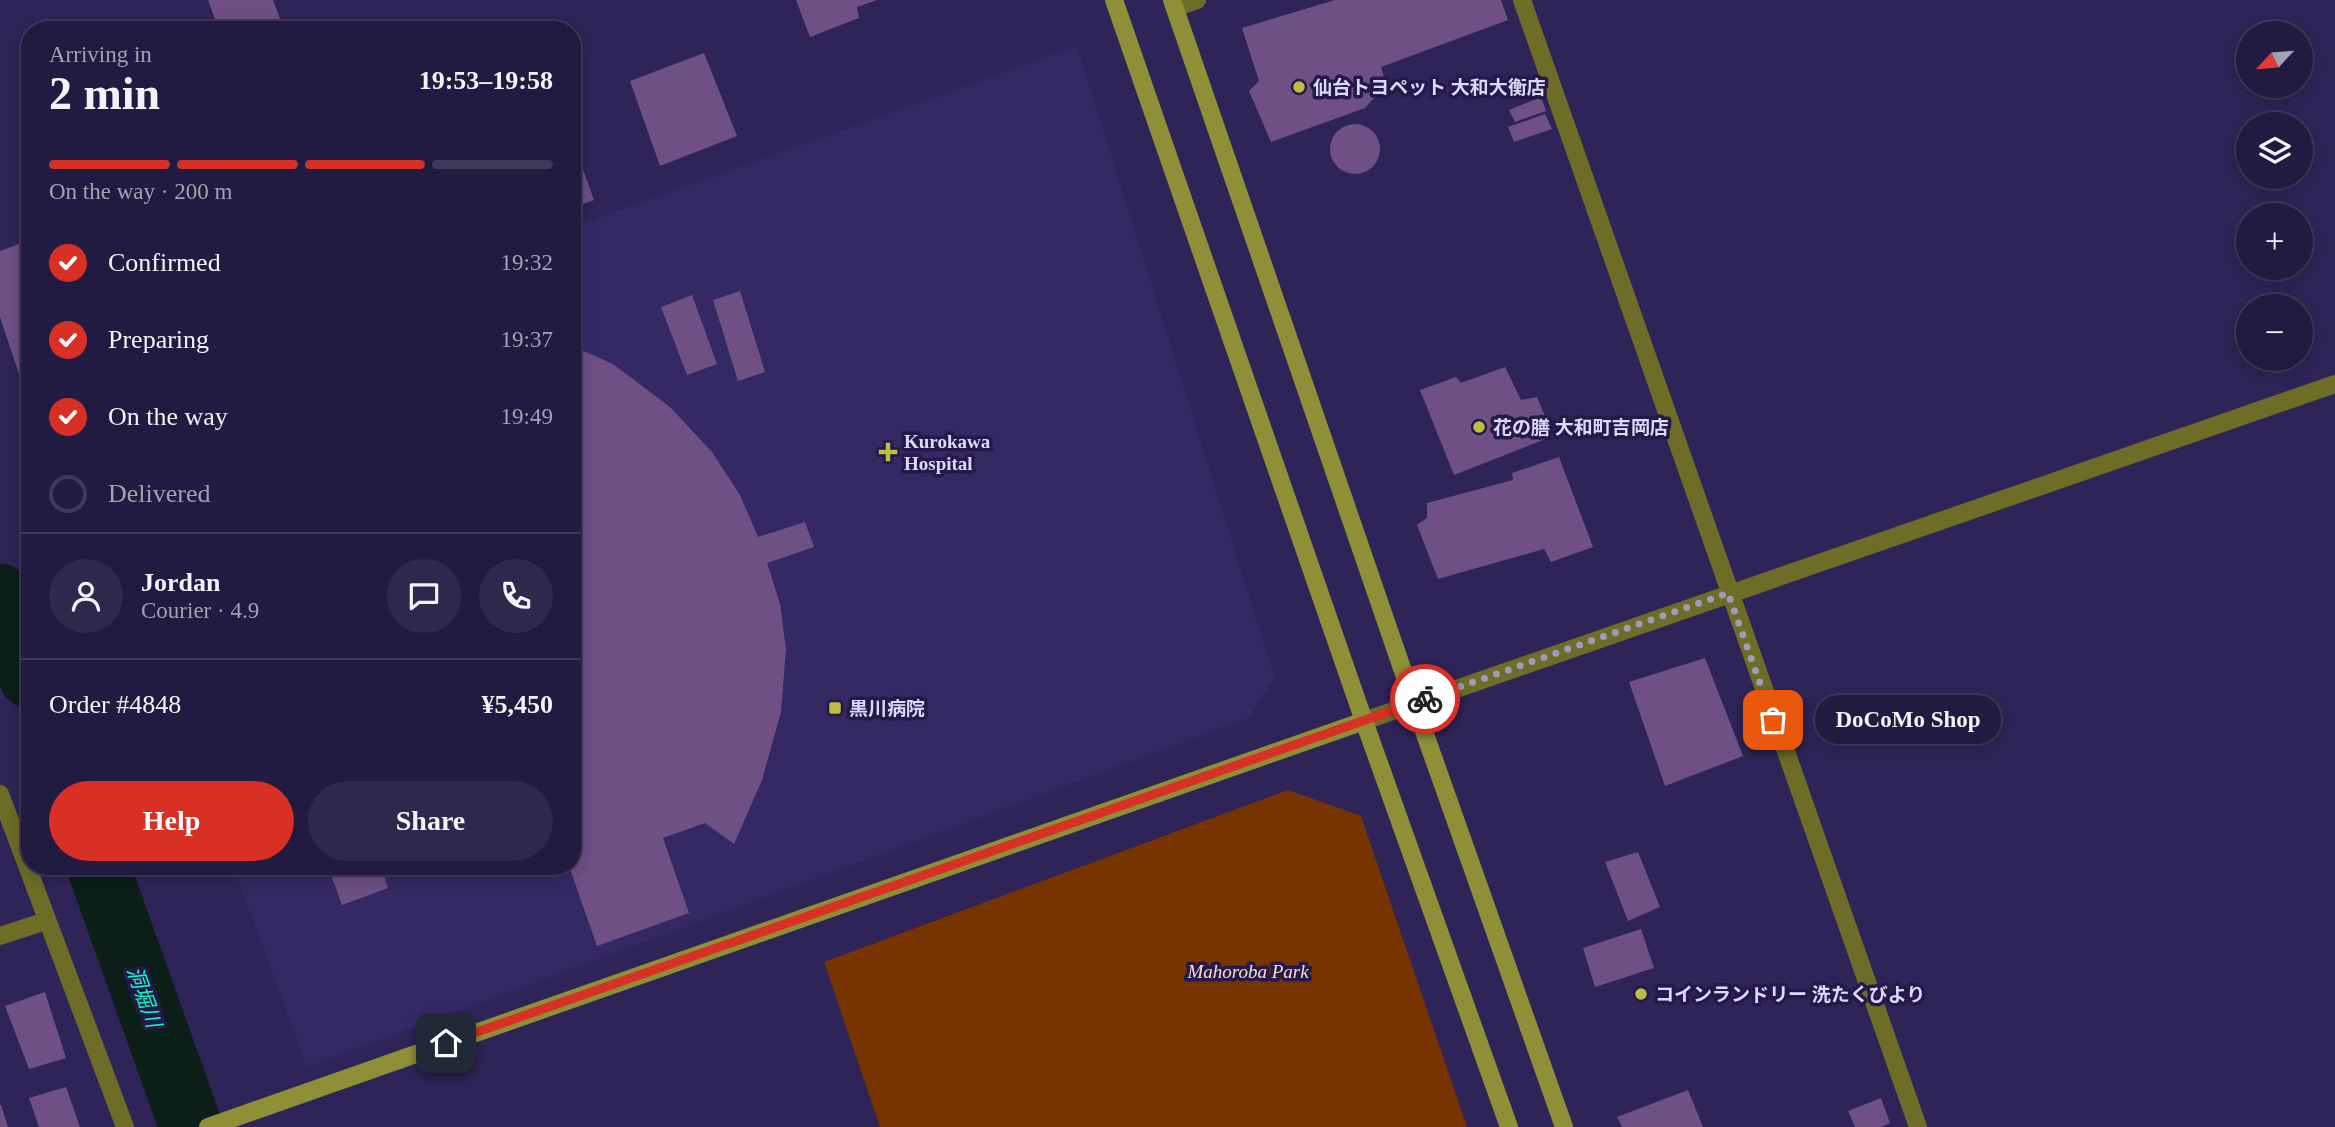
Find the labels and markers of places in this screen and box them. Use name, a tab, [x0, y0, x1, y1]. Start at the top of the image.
place label: 仙台トヨペット 大和大衡店	[1313, 77, 1546, 98]
marker: 仙台トヨペット 大和大衡店	[1291, 79, 1307, 95]
place label: 花の膳 大和町吉岡店	[1493, 417, 1669, 438]
marker: 花の膳 大和町吉岡店	[1471, 419, 1487, 435]
place label: Kurokawa Hospital	[904, 431, 991, 474]
marker: Kurokawa Hospital	[878, 442, 898, 462]
pin	[1743, 690, 1803, 750]
callout: DoCoMo Shop	[1815, 696, 2000, 744]
place label: 黒川病院	[849, 698, 925, 719]
marker: 黒川病院	[827, 700, 843, 716]
place label: コインランドリー 洗たくびより	[1655, 984, 1925, 1005]
marker: コインランドリー 洗たくびより	[1633, 986, 1649, 1002]
pin	[416, 1013, 476, 1073]

